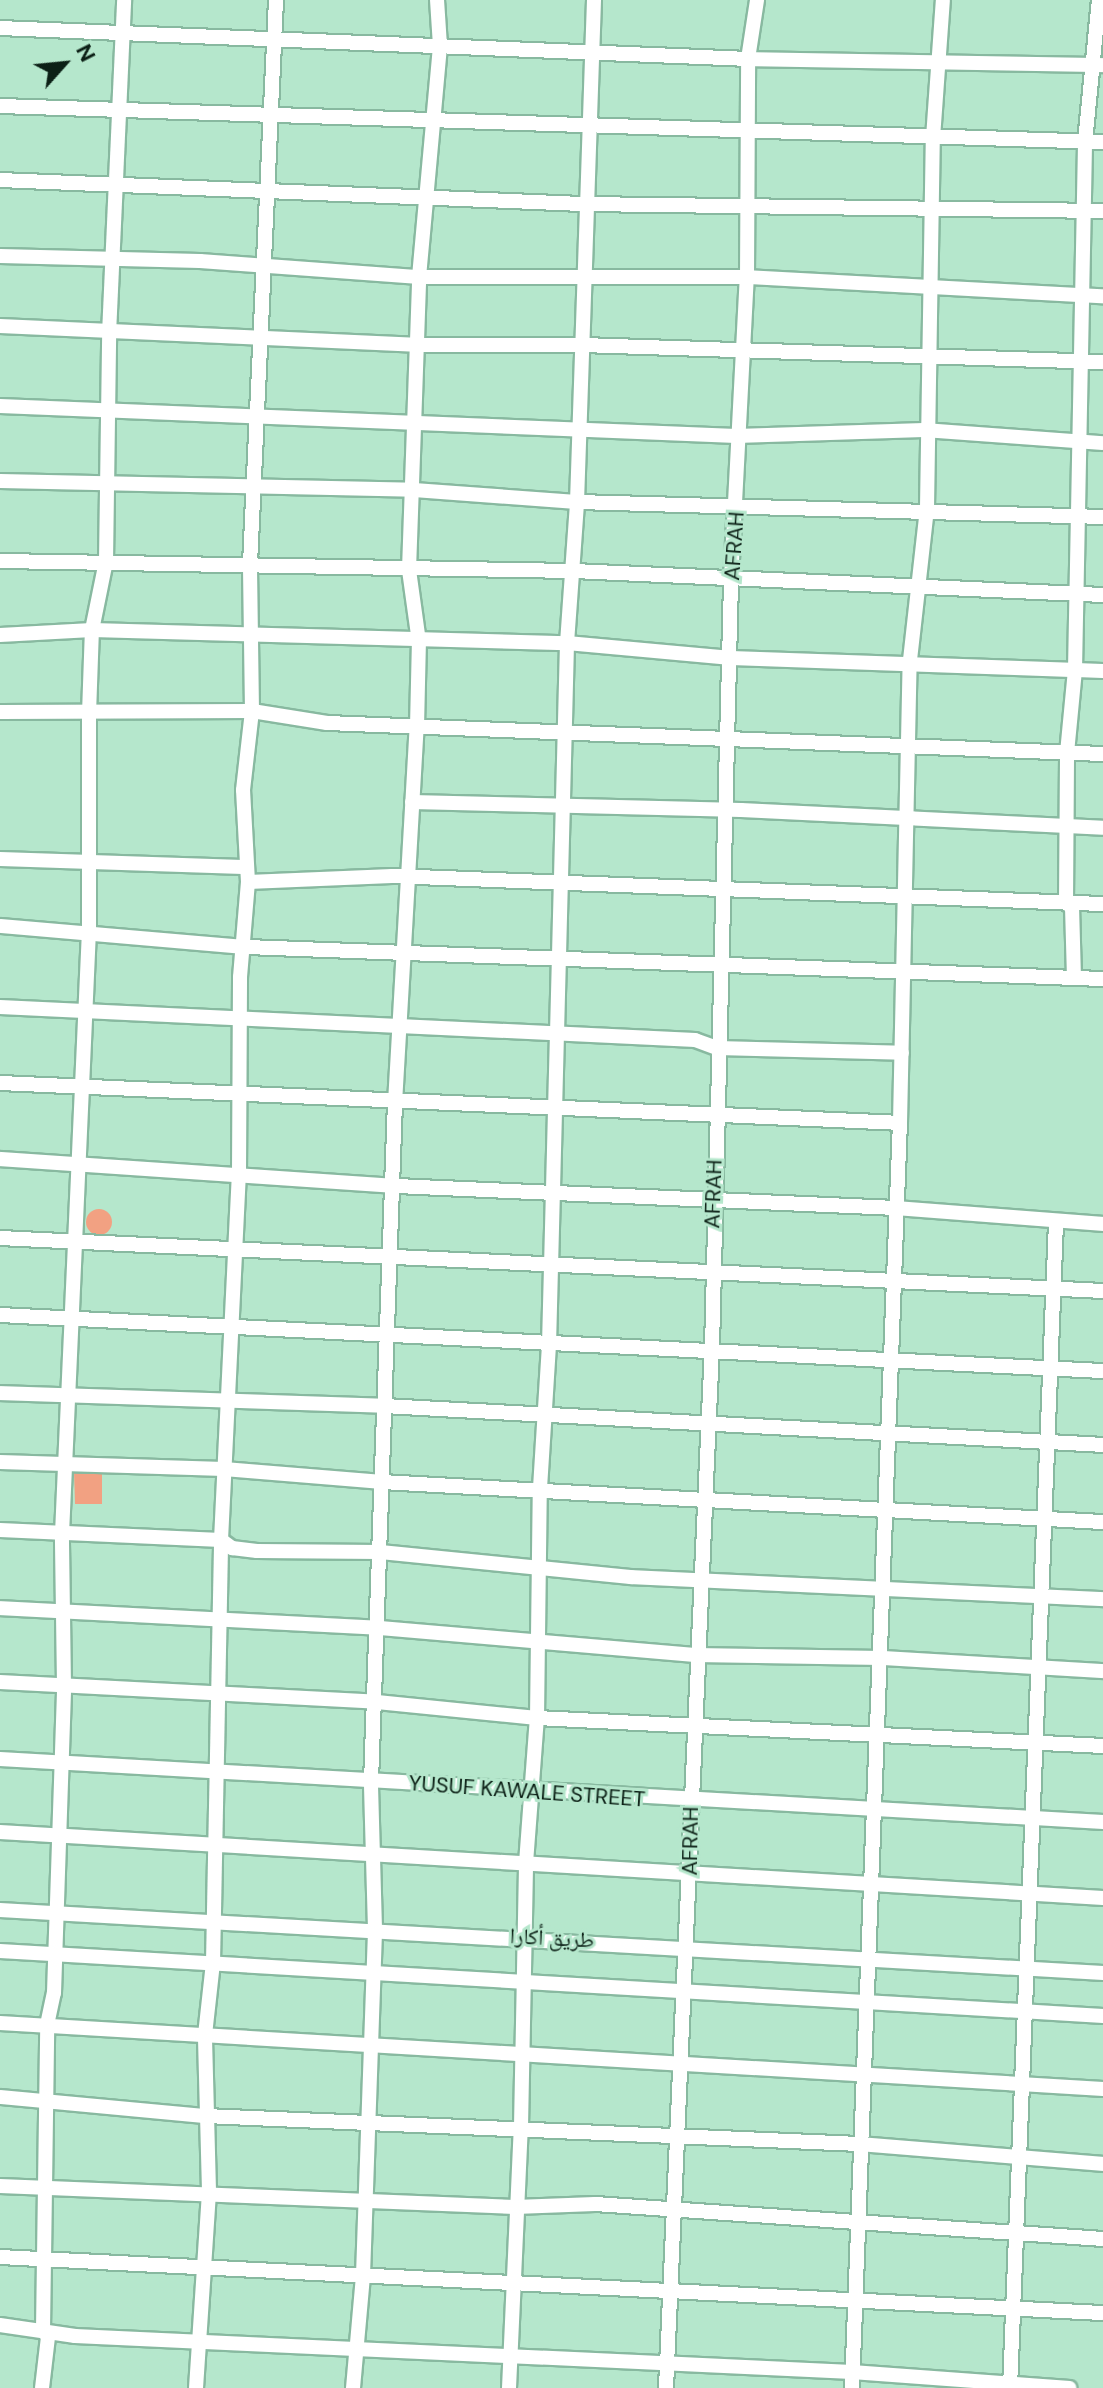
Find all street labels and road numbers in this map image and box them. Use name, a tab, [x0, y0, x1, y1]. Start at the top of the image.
street label: AFRAH	[718, 511, 750, 581]
street label: AFRAH	[699, 1159, 727, 1229]
street label: YUSUF KAWALE STREET	[408, 1770, 646, 1812]
street label: AFRAH	[676, 1806, 704, 1876]
street label: طريق أكارا	[509, 1923, 595, 1953]

